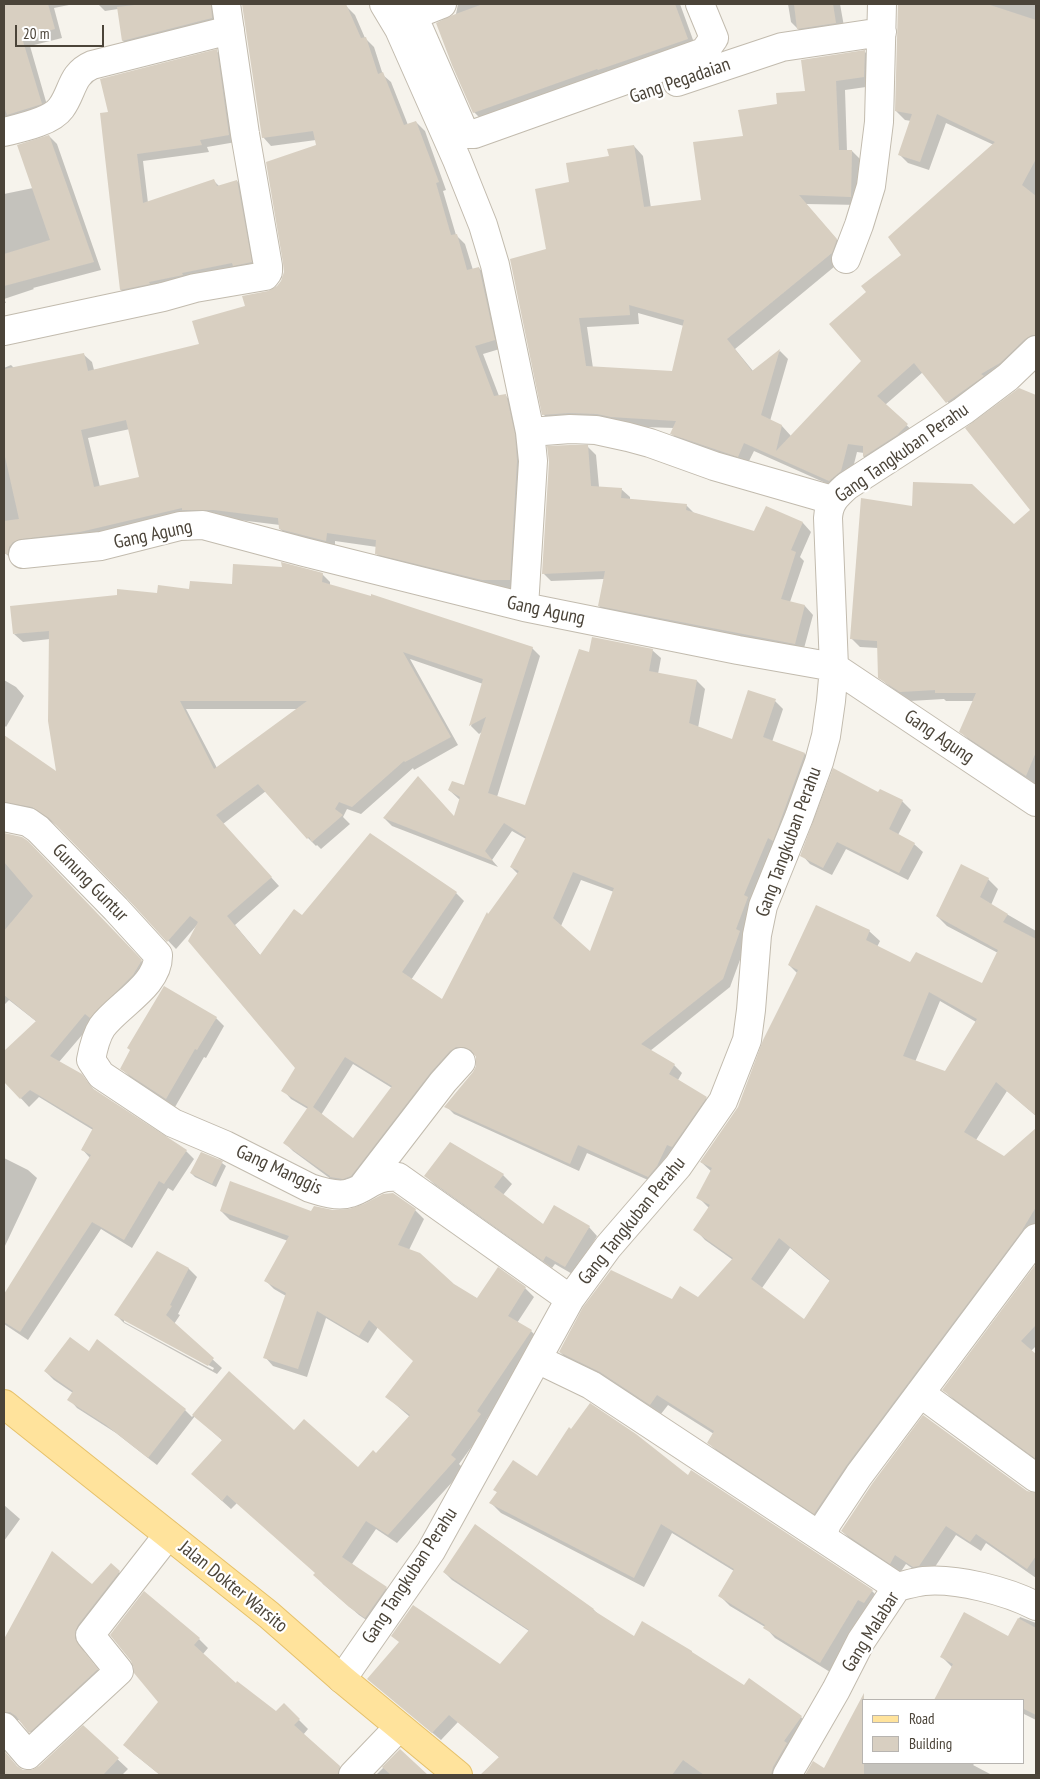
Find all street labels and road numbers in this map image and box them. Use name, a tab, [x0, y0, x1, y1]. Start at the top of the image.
street label: Gang Pegadaian	[627, 53, 733, 109]
street label: Gang Tangkuban Perahu	[831, 398, 973, 508]
street label: Gang Agung	[112, 516, 194, 554]
street label: Gang Agung	[505, 592, 587, 630]
street label: Gang Agung	[900, 705, 978, 769]
street label: Gang Tangkuban Perahu	[751, 764, 827, 920]
street label: Gunung Guntur	[47, 839, 133, 927]
street label: Gang Manggis	[232, 1140, 326, 1200]
street label: Gang Tangkuban Perahu	[574, 1153, 690, 1289]
street label: Gang Tangkuban Perahu	[358, 1504, 462, 1648]
street label: Jalan Dokter Warsito	[174, 1536, 292, 1638]
street label: Gang Malabar	[837, 1588, 905, 1676]

